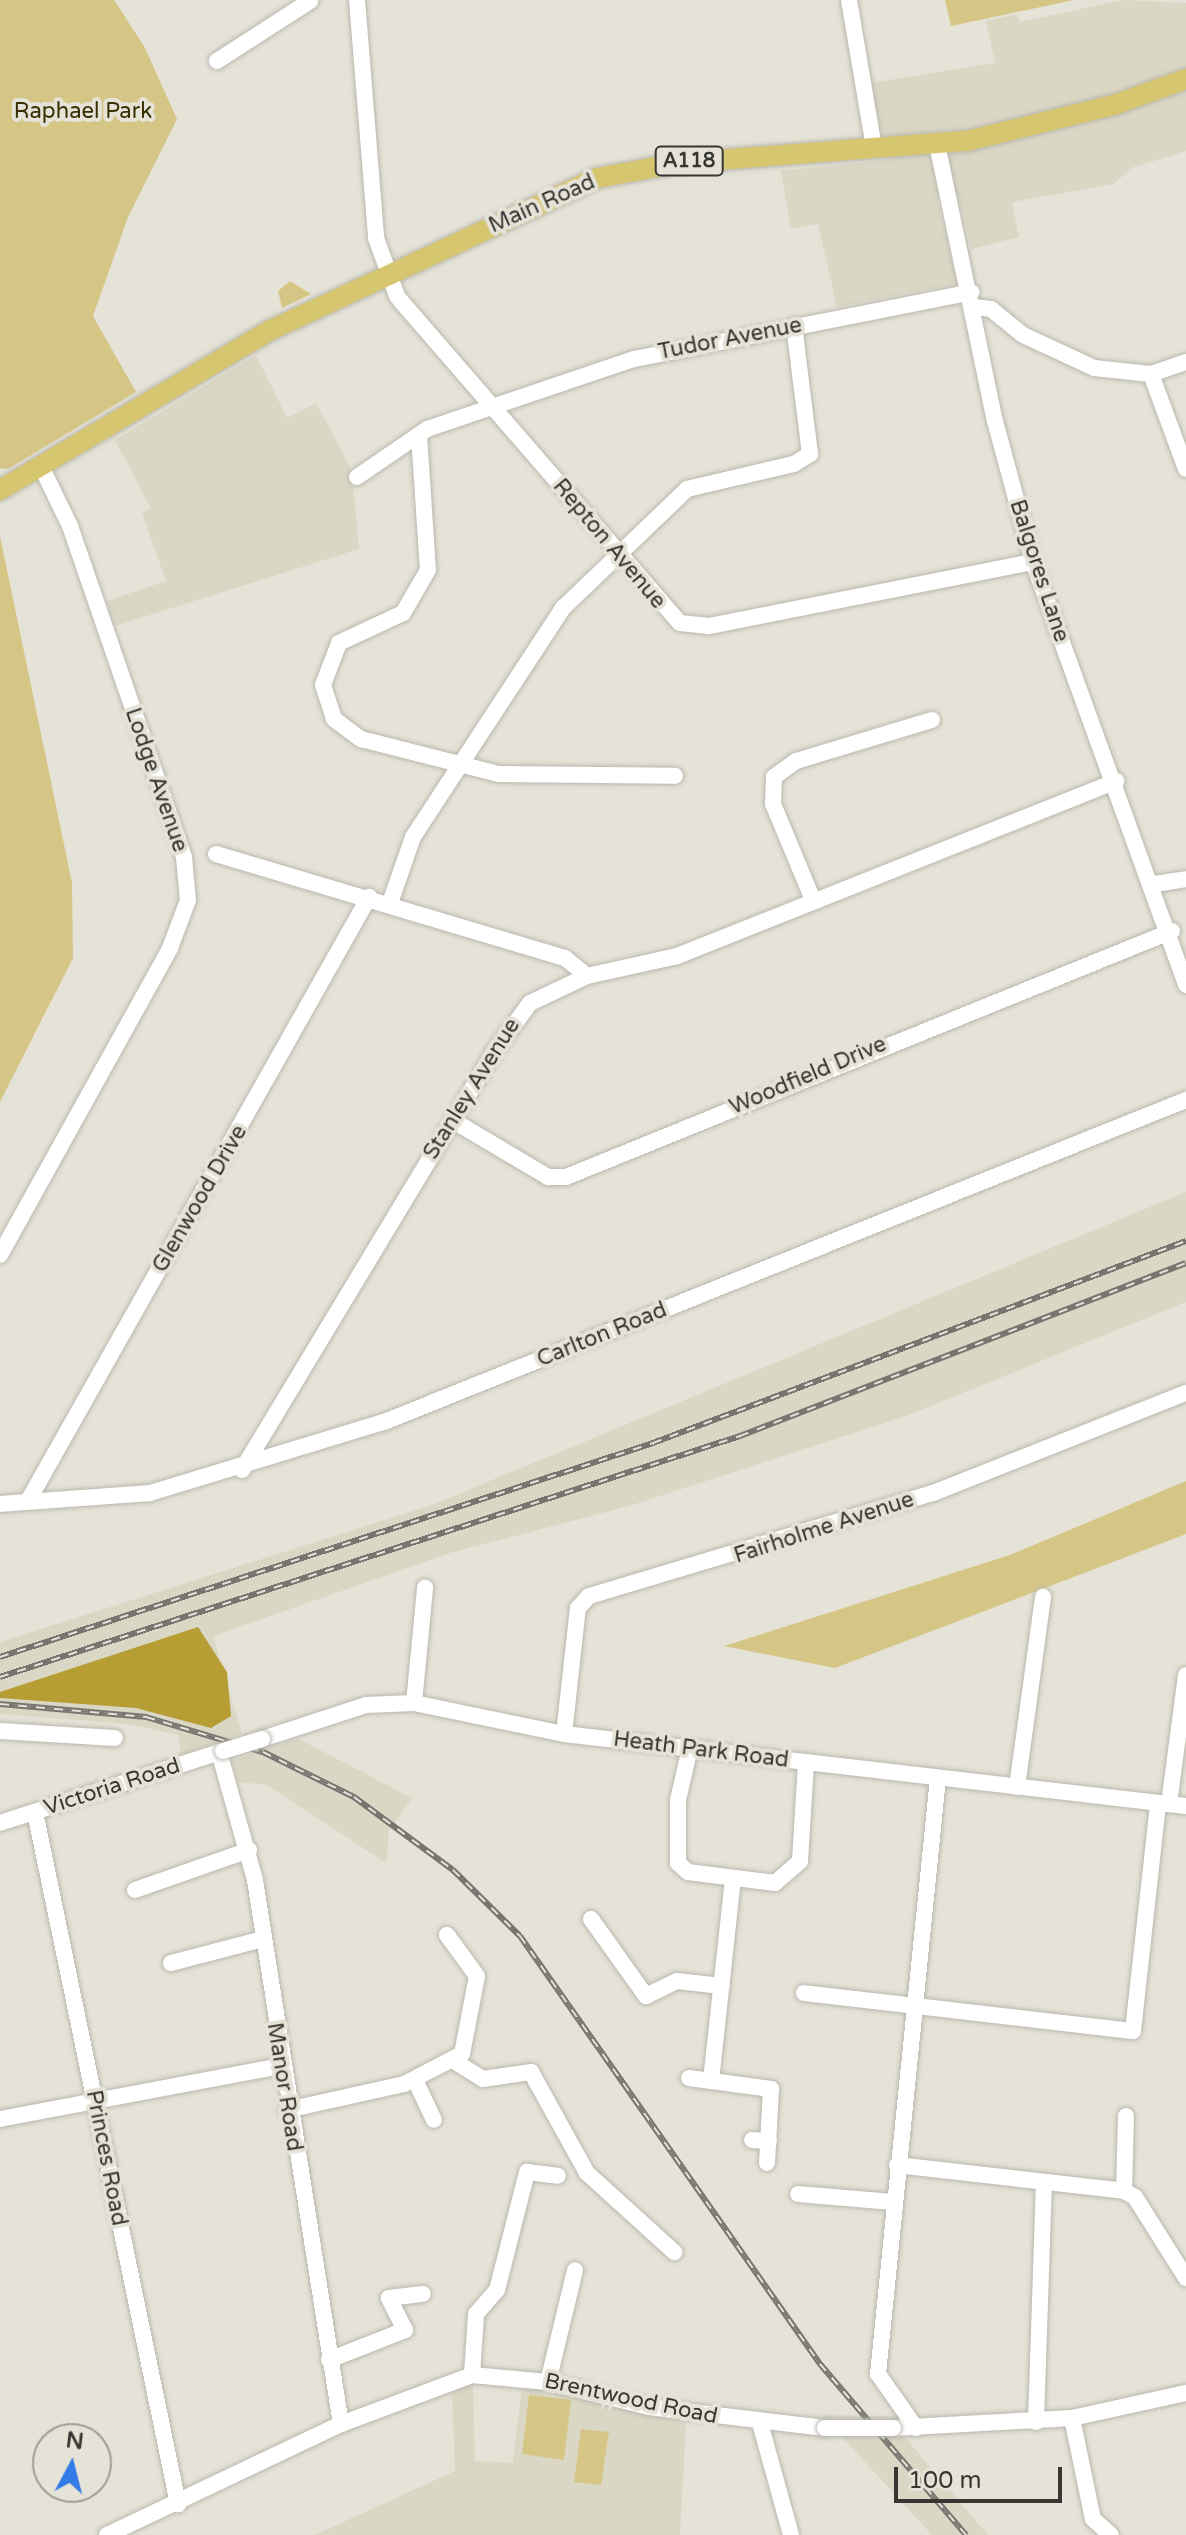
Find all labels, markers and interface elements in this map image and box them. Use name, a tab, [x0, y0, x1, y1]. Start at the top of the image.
park label: Raphael Park	[14, 99, 152, 125]
road number: A118	[653, 145, 725, 177]
street label: Main Road	[485, 169, 599, 239]
street label: Tudor Avenue	[656, 312, 804, 366]
street label: Repton Avenue	[547, 474, 671, 614]
street label: Balgores Lane	[1004, 497, 1074, 645]
street label: Lodge Avenue	[119, 704, 193, 856]
street label: Stanley Avenue	[418, 1014, 526, 1164]
street label: Woodfield Drive	[726, 1031, 890, 1121]
street label: Glenwood Drive	[147, 1121, 253, 1277]
street label: Carlton Road	[533, 1297, 671, 1373]
street label: Fairholme Avenue	[731, 1487, 917, 1569]
street label: Heath Park Road	[612, 1726, 790, 1774]
street label: Victoria Road	[41, 1753, 183, 1821]
street label: Manor Road	[261, 2021, 307, 2153]
street label: Princes Road	[80, 2088, 132, 2228]
street label: Brentwood Road	[542, 2368, 720, 2430]
north arrow	[32, 2423, 112, 2503]
text: N	[64, 2427, 85, 2455]
scale bar	[898, 2451, 1066, 2501]
text: 100 m	[908, 2466, 982, 2495]

